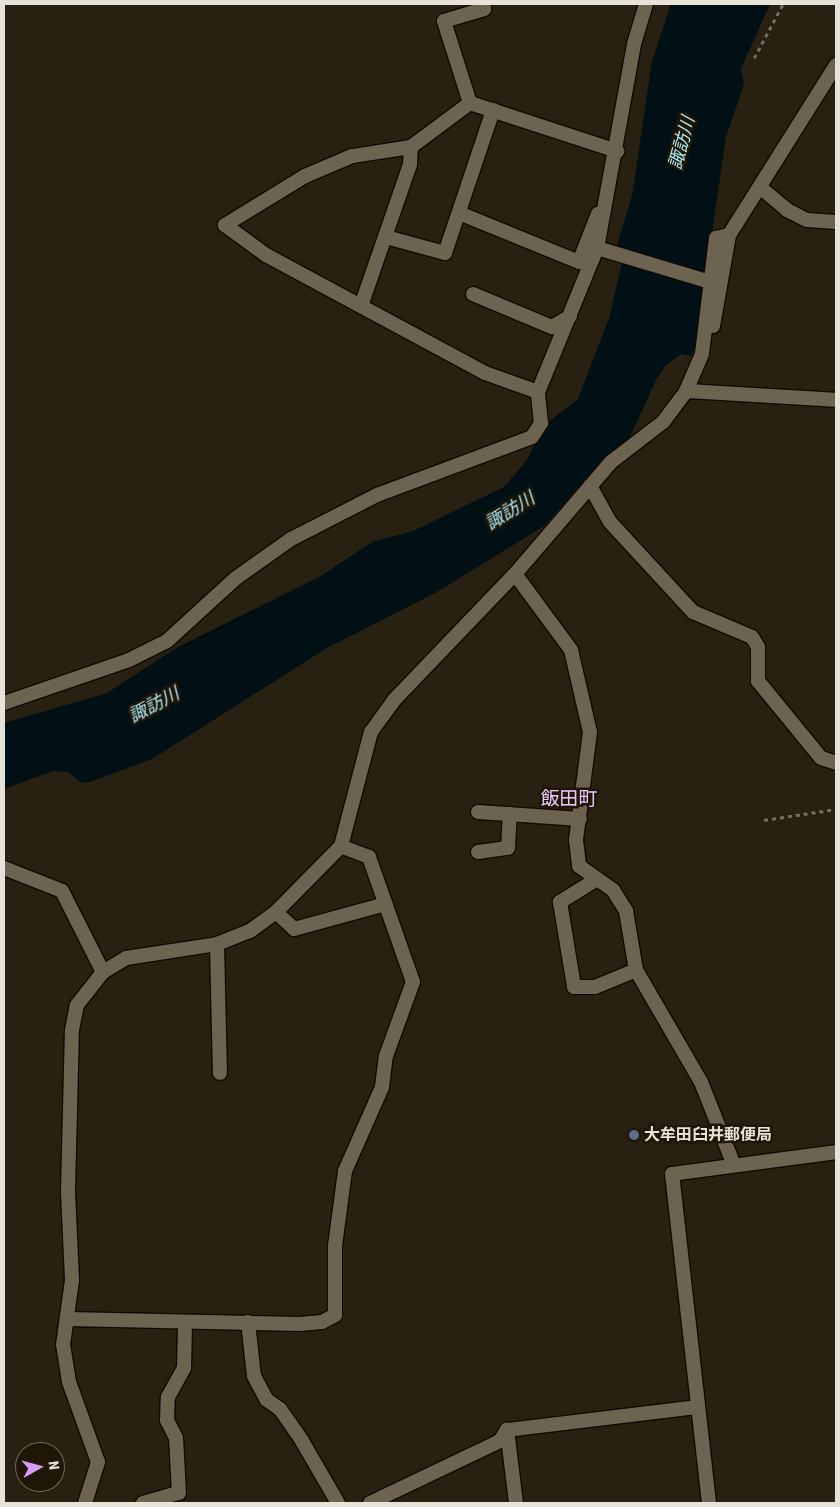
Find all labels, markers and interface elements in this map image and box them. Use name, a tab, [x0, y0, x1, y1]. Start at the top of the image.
water label: 諏訪川	[665, 114, 699, 172]
water label: 諏訪川	[481, 488, 539, 534]
water label: 諏訪川	[125, 683, 183, 727]
district label: 飯田町	[541, 788, 597, 810]
place label: 大牟田臼井郵便局	[644, 1125, 772, 1145]
marker: 大牟田臼井郵便局	[628, 1129, 640, 1141]
north arrow	[15, 1442, 65, 1492]
text: N	[45, 1460, 62, 1471]

